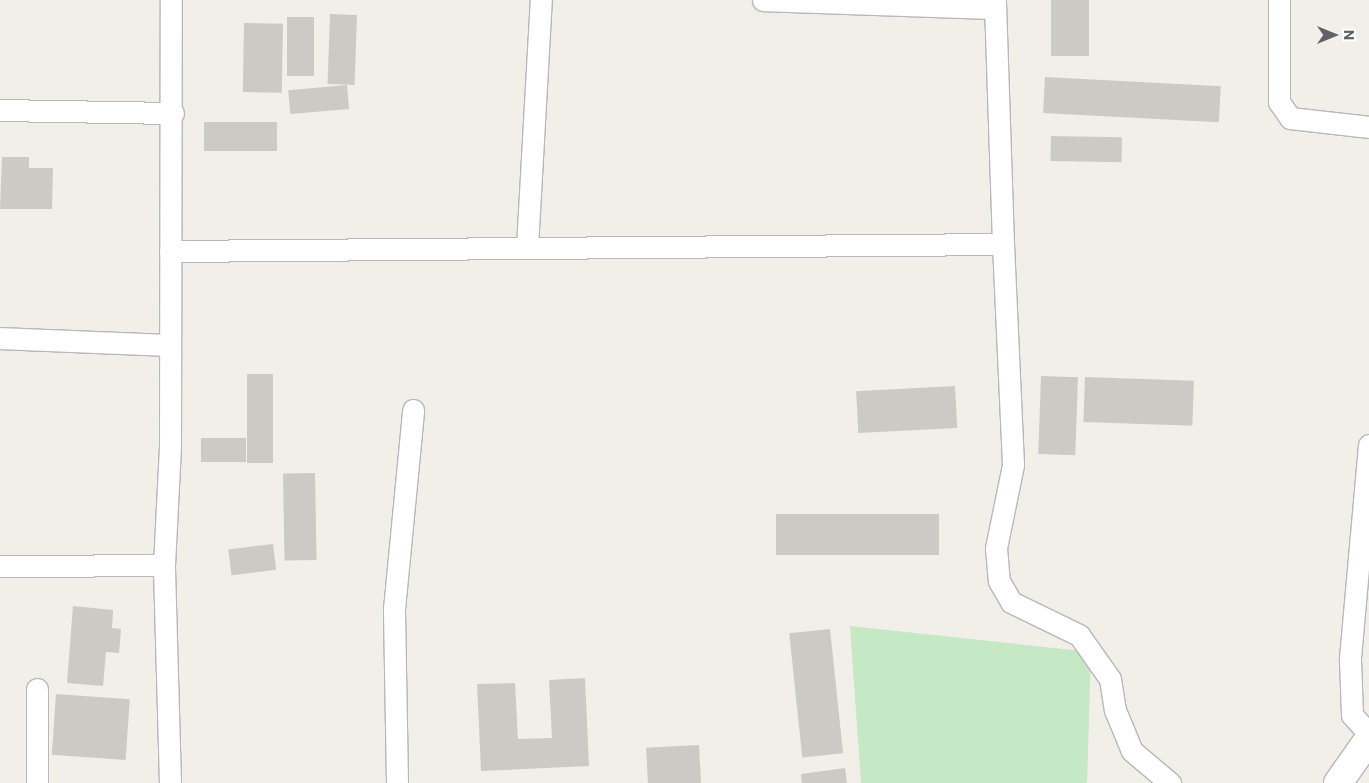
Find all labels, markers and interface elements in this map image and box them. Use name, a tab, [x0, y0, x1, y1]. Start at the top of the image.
north arrow	[1309, 10, 1359, 60]
text: N	[1341, 30, 1358, 40]

